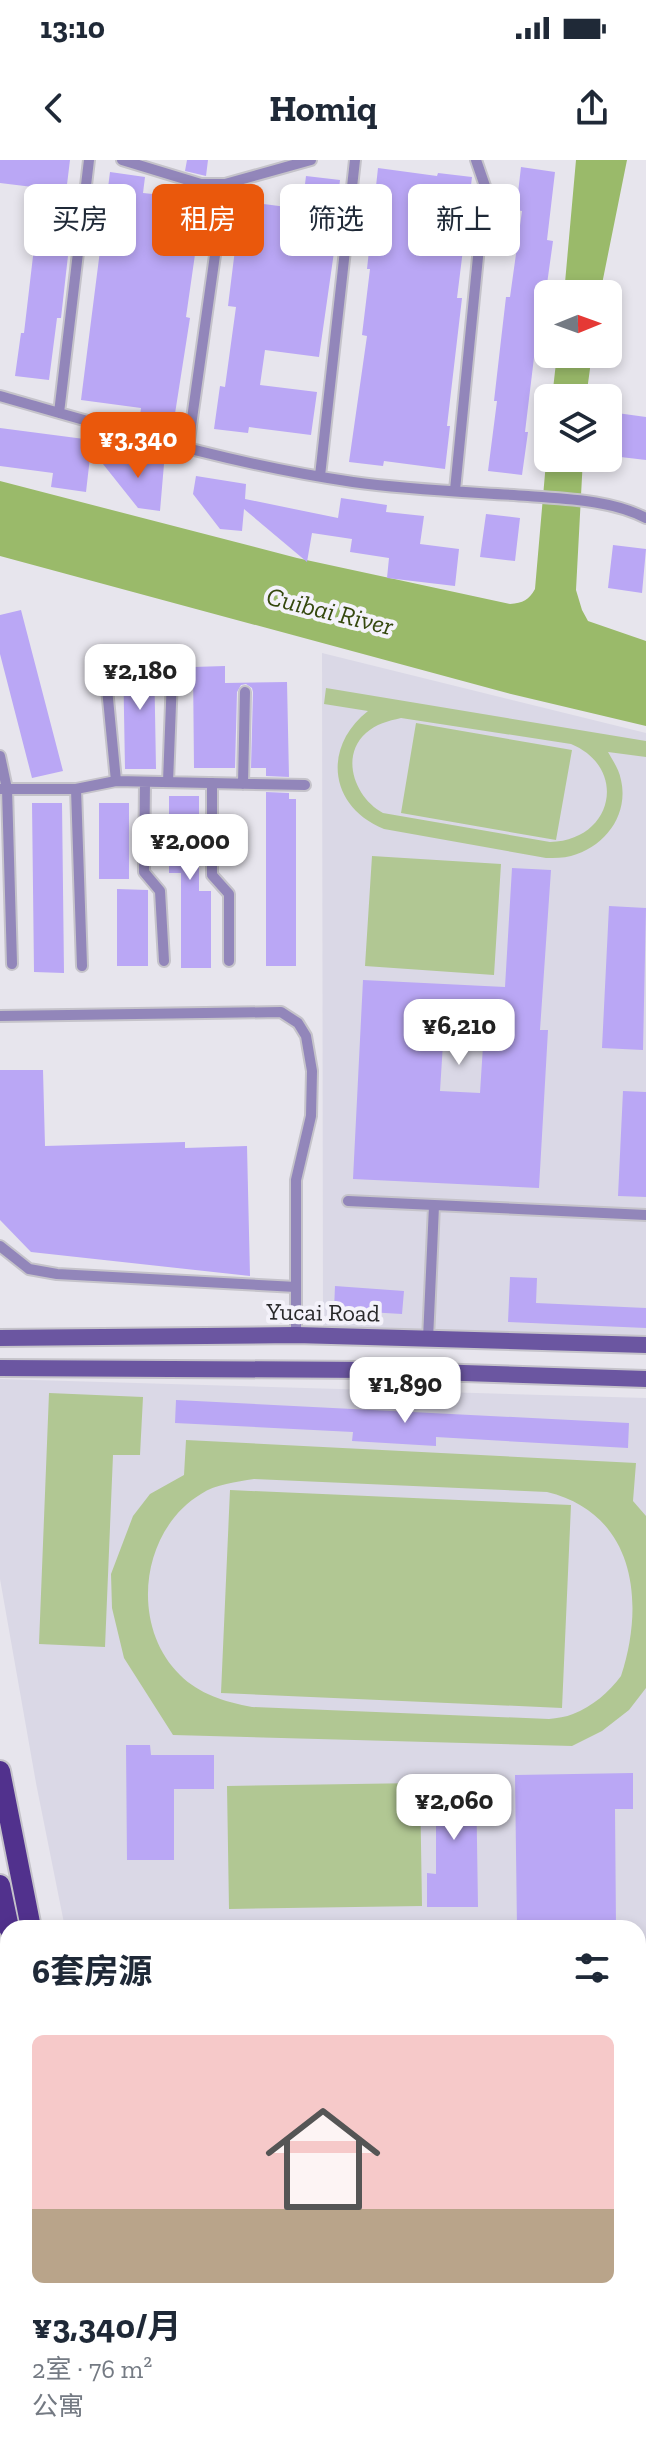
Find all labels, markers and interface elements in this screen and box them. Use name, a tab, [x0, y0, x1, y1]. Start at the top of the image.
text: 13:10	[40, 10, 105, 46]
icon: back	[32, 86, 76, 130]
icon: share	[570, 86, 614, 130]
text: Homiq	[269, 87, 377, 130]
chip: 买房	[24, 184, 136, 256]
chip: 租房	[152, 184, 264, 256]
chip: 筛选	[280, 184, 392, 256]
chip: 新上	[408, 184, 520, 256]
north arrow	[534, 280, 622, 368]
map controls	[534, 280, 622, 472]
button: layers	[534, 384, 622, 472]
pin: ¥3,340	[73, 412, 203, 480]
text: ¥3,340	[99, 422, 177, 454]
water label: Cuibai River	[263, 580, 397, 642]
pin: ¥2,180	[75, 644, 205, 712]
text: ¥2,180	[103, 654, 177, 686]
pin: ¥2,000	[125, 814, 255, 882]
text: ¥2,000	[150, 824, 230, 856]
pin: ¥6,210	[394, 999, 524, 1067]
text: ¥6,210	[422, 1009, 496, 1041]
street label: Yucai Road	[265, 1296, 380, 1327]
pin: ¥1,890	[340, 1357, 470, 1425]
text: ¥1,890	[368, 1367, 442, 1399]
pin: ¥2,060	[389, 1774, 519, 1842]
text: ¥2,060	[414, 1784, 494, 1816]
icon: filters	[570, 1946, 614, 1990]
text: 6套房源	[32, 1951, 152, 1992]
icon: home	[251, 2087, 395, 2231]
text: ¥3,340/月	[32, 2306, 181, 2347]
text: 2室 · 76 m²	[32, 2353, 152, 2385]
text: 公寓	[32, 2390, 84, 2422]

